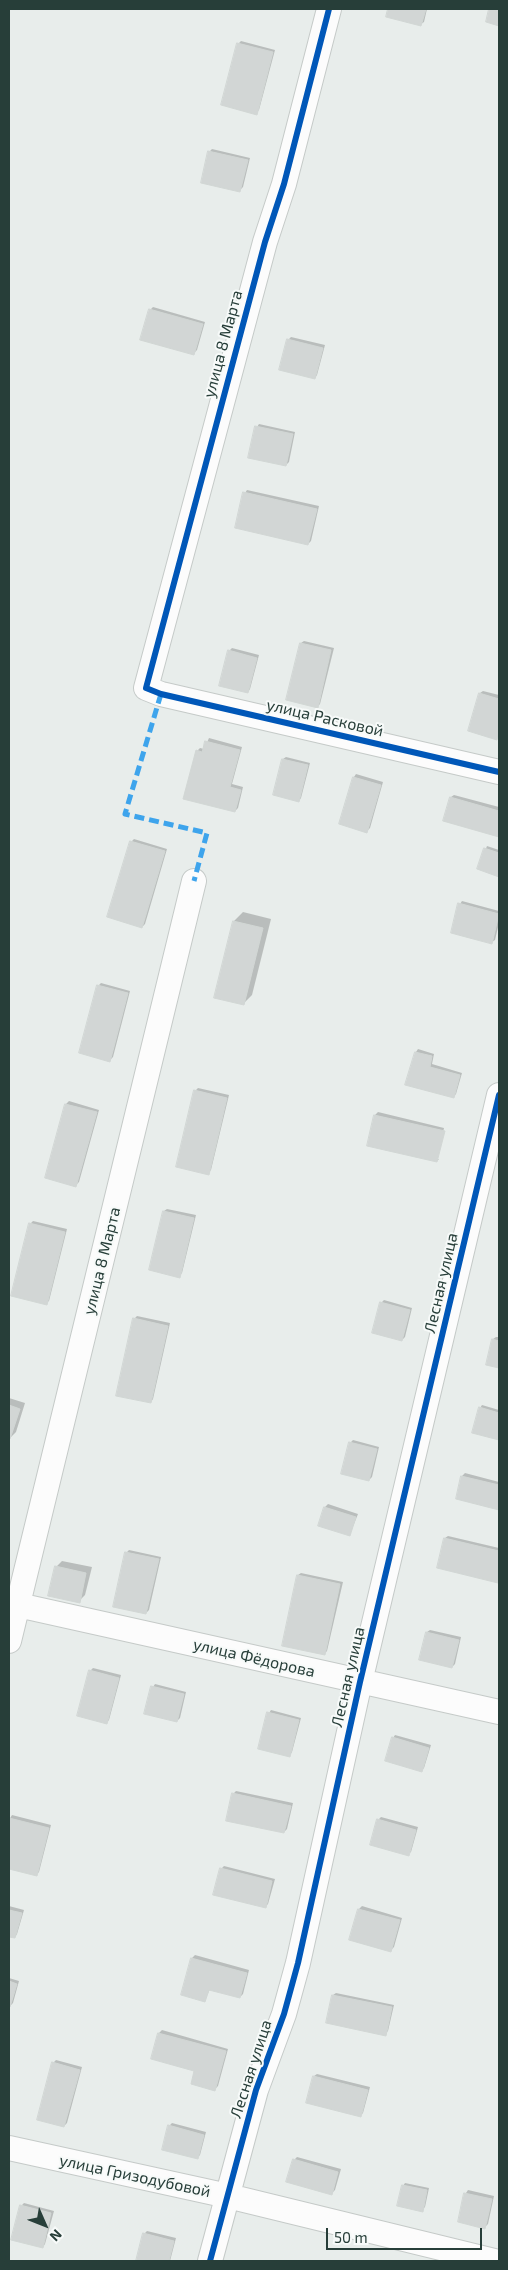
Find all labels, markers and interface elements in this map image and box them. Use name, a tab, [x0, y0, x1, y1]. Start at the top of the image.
street label: улица 8 Марта	[199, 288, 247, 400]
street label: улица Расковой	[265, 695, 385, 741]
street label: улица 8 Марта	[79, 1205, 125, 1317]
street label: Лесная улица	[420, 1231, 462, 1335]
street label: Лесная улица	[327, 1625, 369, 1729]
street label: улица Фёдорова	[191, 1635, 317, 1681]
street label: Лесная улица	[226, 2018, 276, 2120]
street label: улица Гризодубовой	[58, 2151, 212, 2201]
north arrow	[20, 2200, 70, 2250]
scale bar	[328, 2218, 484, 2250]
text: N	[47, 2226, 66, 2245]
text: 50 m	[334, 2228, 368, 2246]

